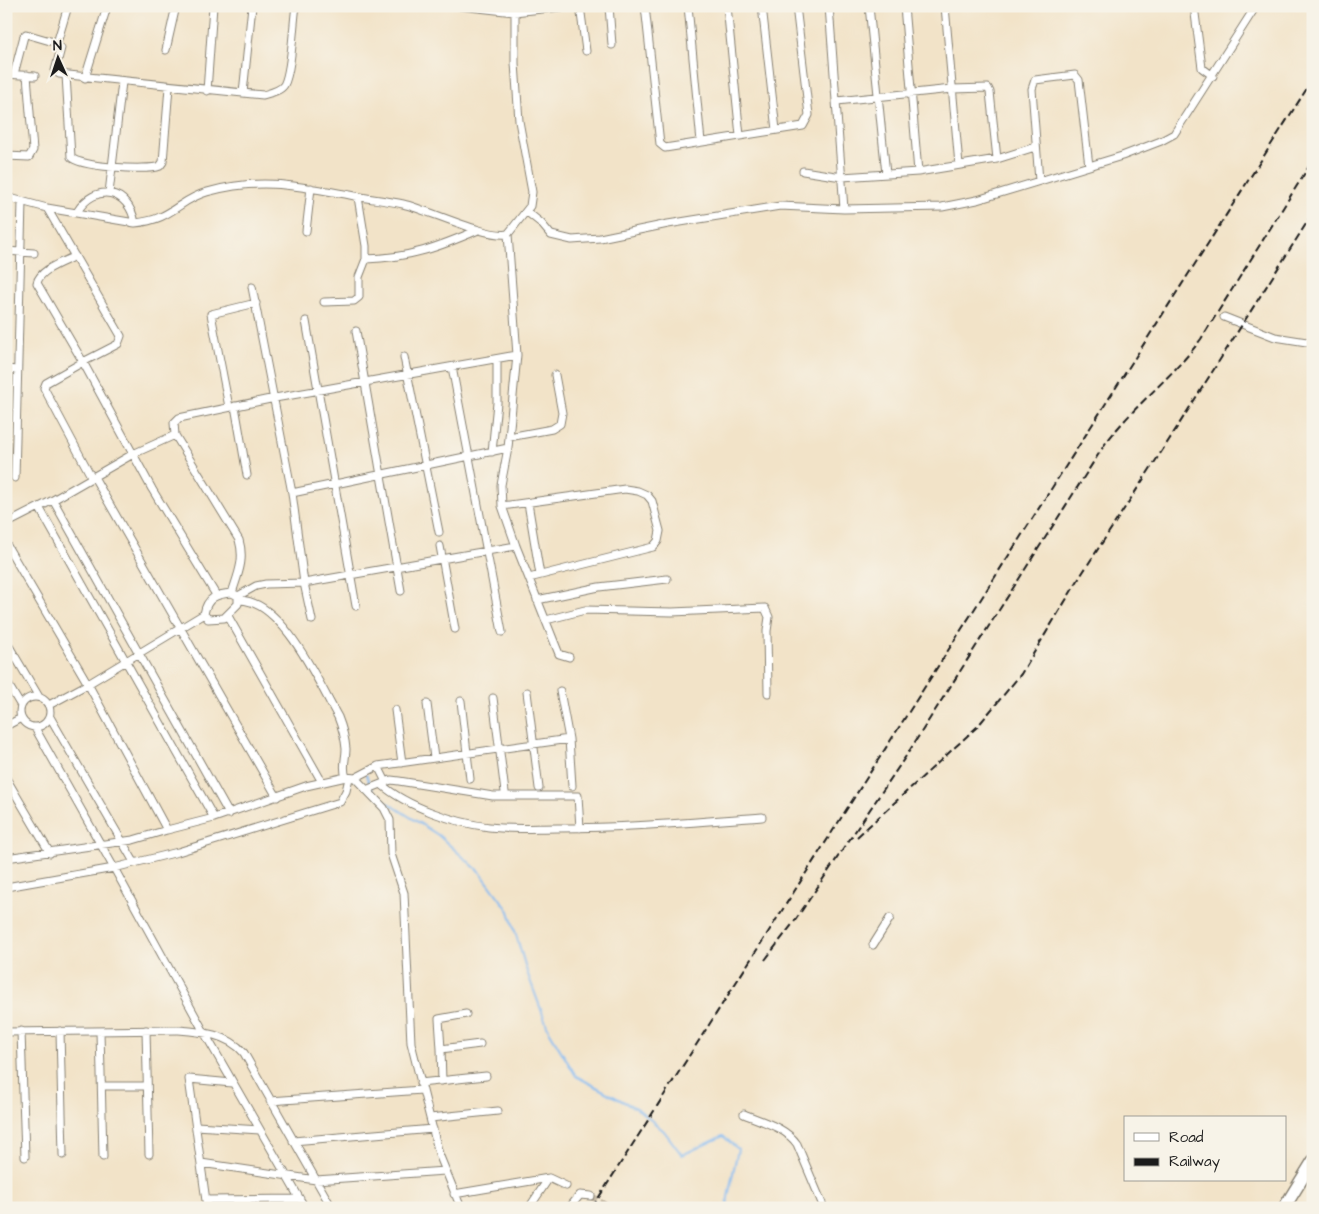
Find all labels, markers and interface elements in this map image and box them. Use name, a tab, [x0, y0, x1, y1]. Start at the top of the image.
north arrow	[32, 32, 82, 82]
text: N	[52, 36, 62, 56]
legend	[1124, 1116, 1286, 1182]
text: Road	[1169, 1127, 1204, 1148]
text: Railway	[1169, 1151, 1220, 1173]

